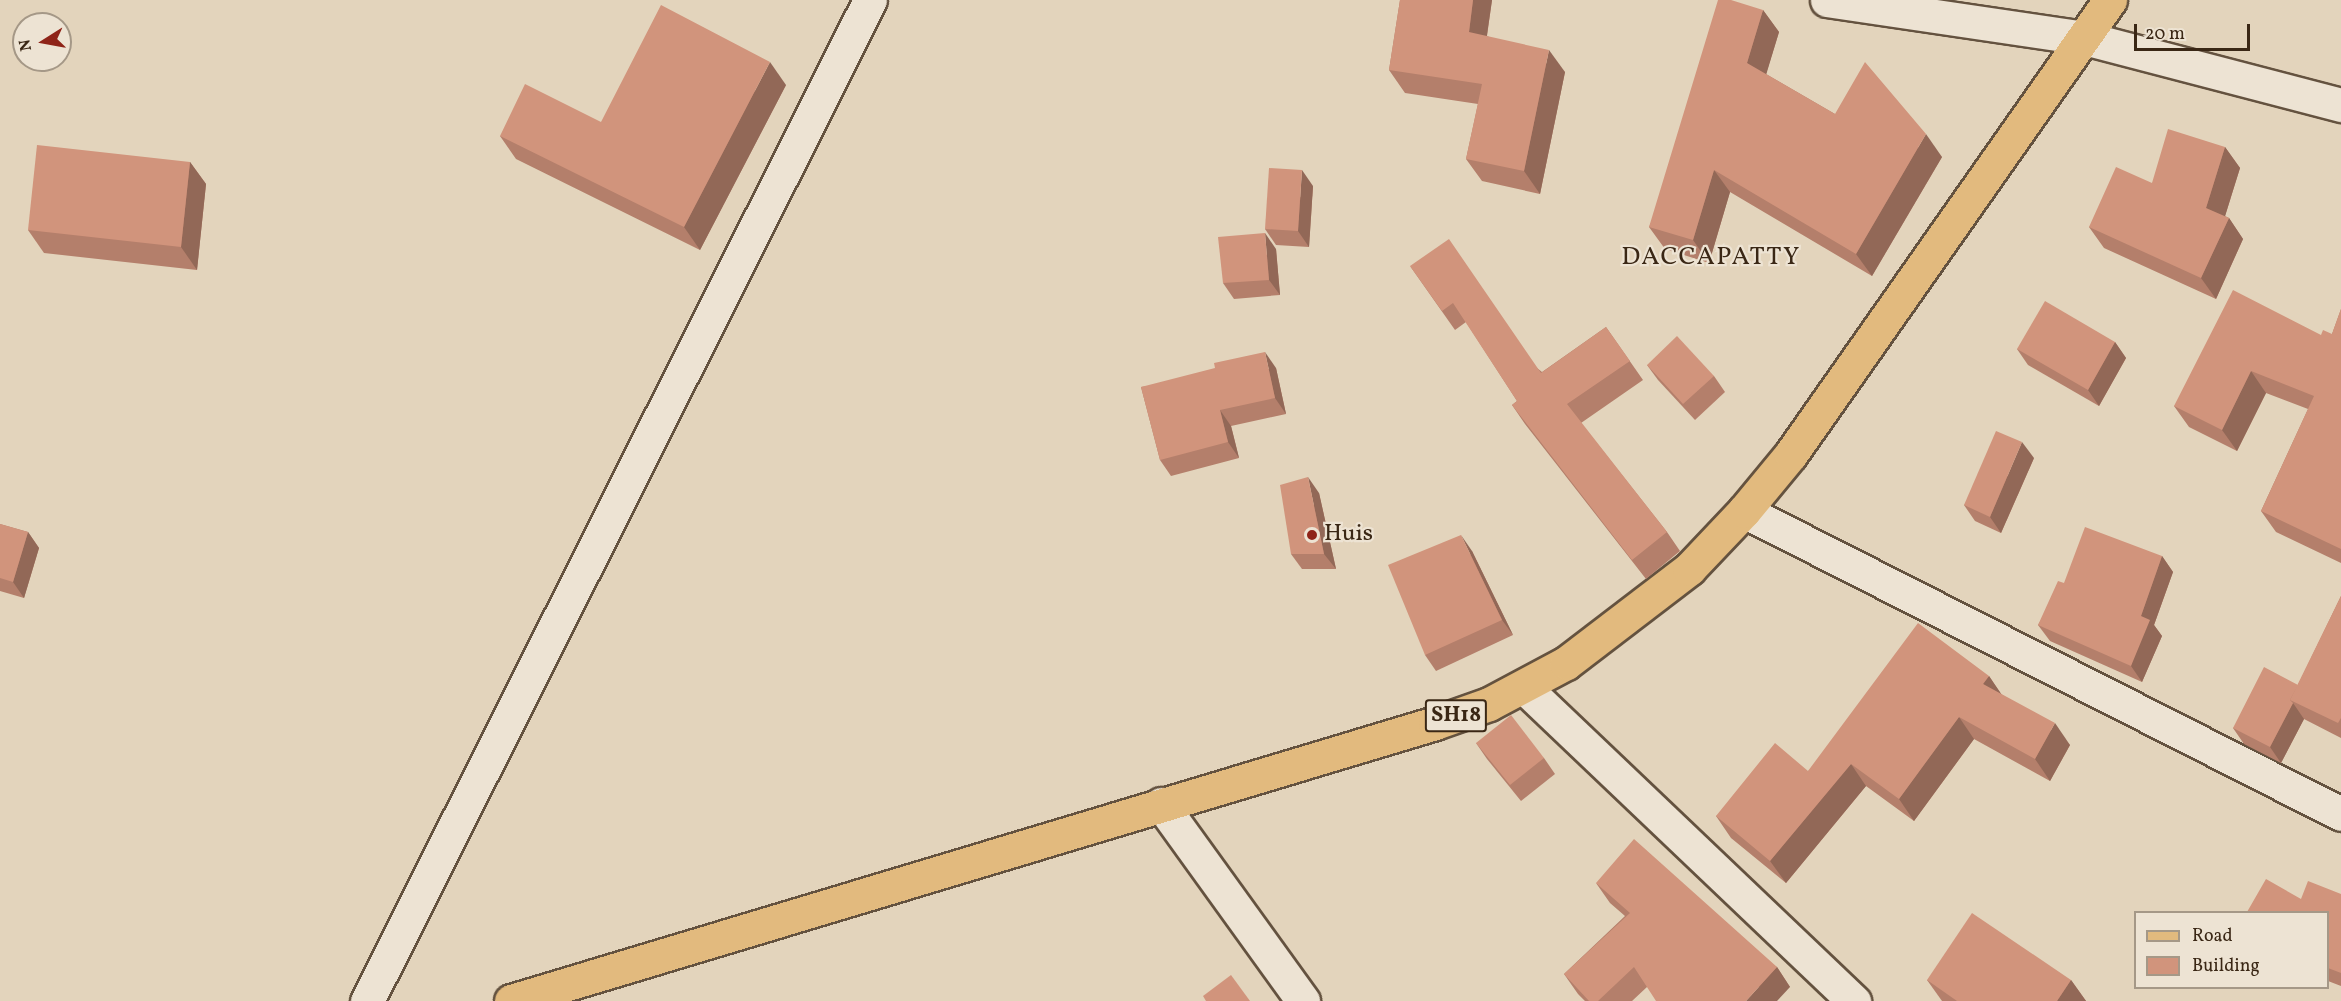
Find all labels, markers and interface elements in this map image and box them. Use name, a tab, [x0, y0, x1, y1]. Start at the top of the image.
north arrow	[12, 12, 72, 72]
scale bar	[2137, 12, 2252, 50]
text: 20 m	[2145, 22, 2185, 47]
text: N	[14, 37, 38, 53]
district label: DACCAPATTY	[1621, 242, 1801, 274]
place label: Huis	[1324, 521, 1373, 549]
marker: Huis	[1305, 528, 1319, 542]
road number: SH18	[1424, 697, 1488, 735]
legend	[2134, 911, 2329, 989]
text: Road	[2192, 924, 2233, 949]
text: Building	[2192, 954, 2260, 979]

